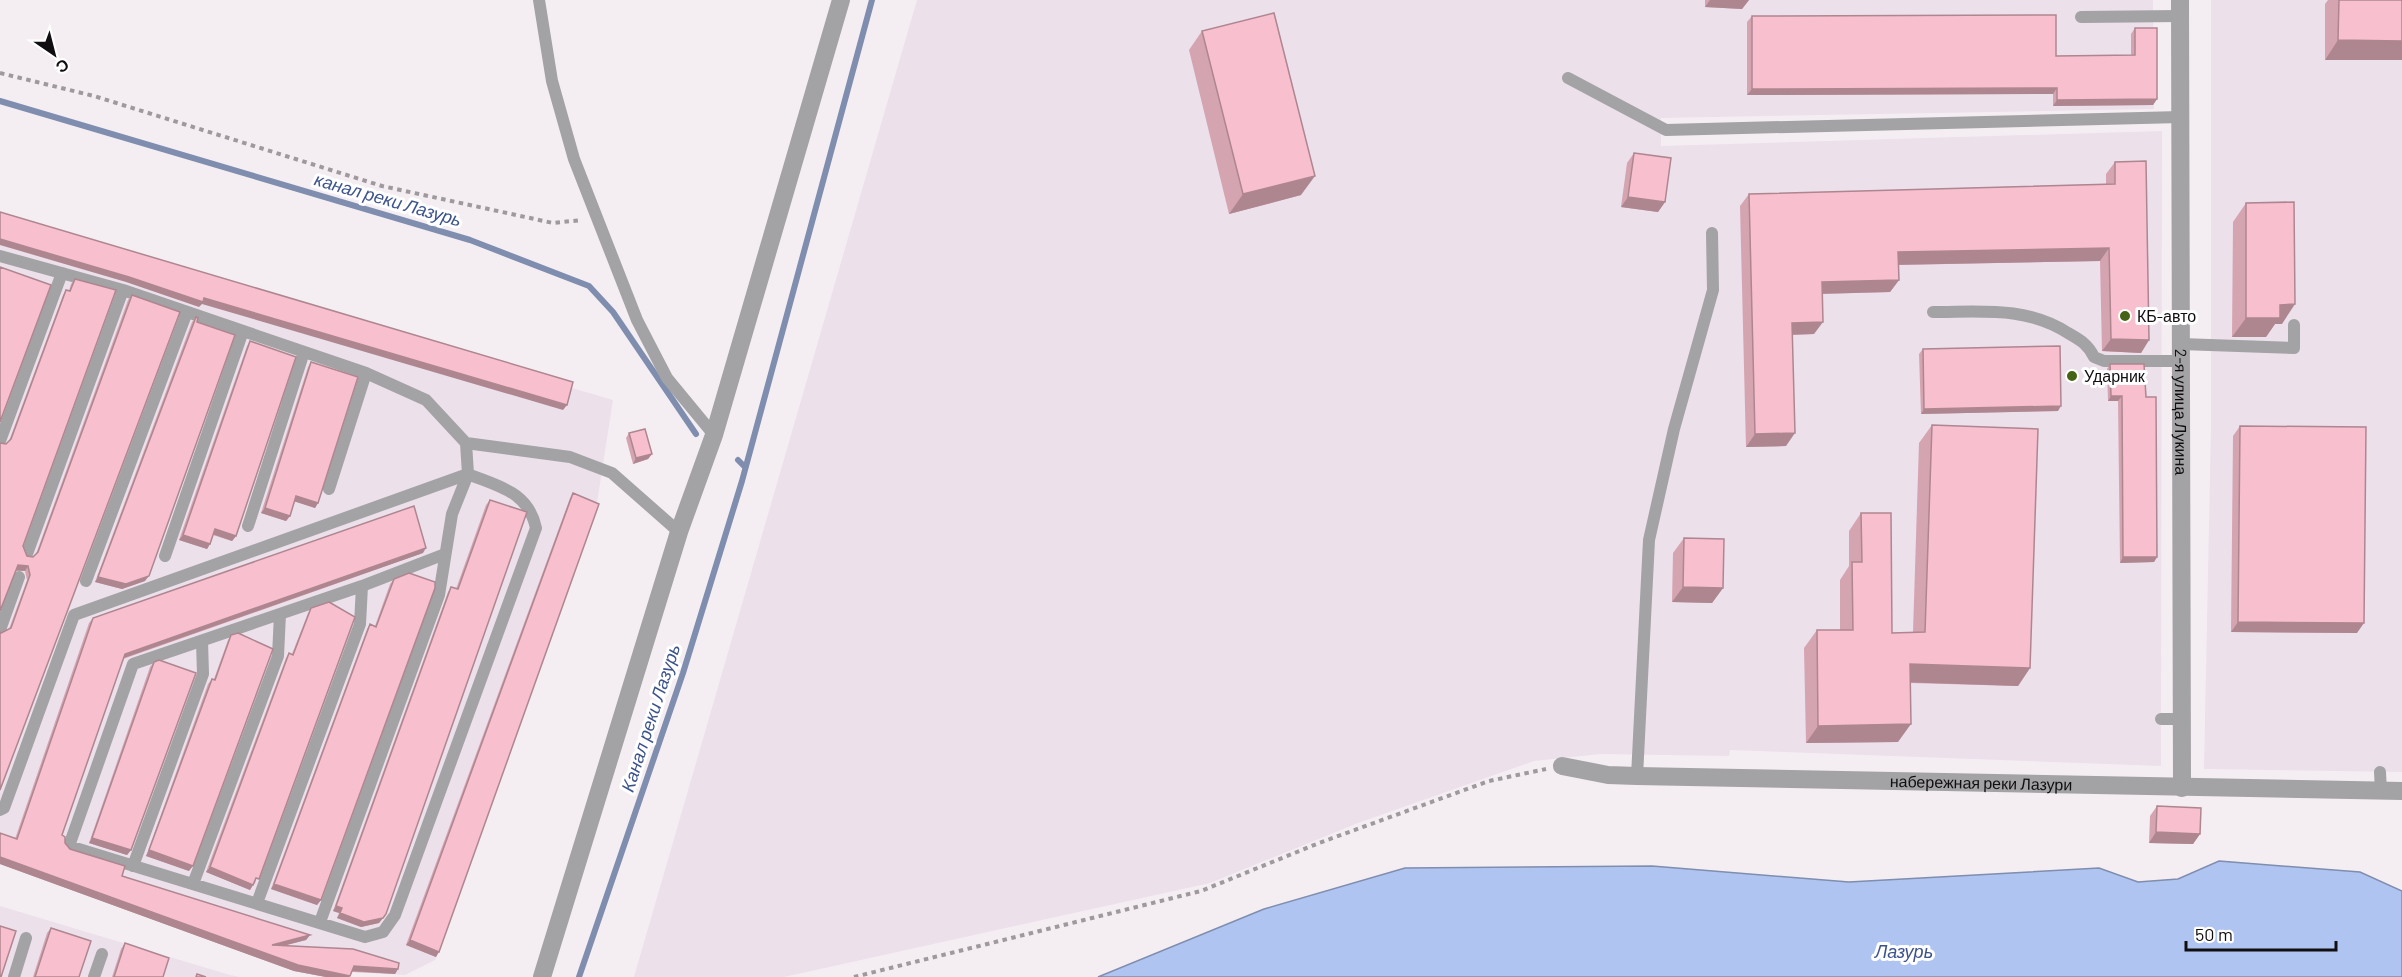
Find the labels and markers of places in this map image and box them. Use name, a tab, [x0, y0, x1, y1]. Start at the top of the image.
place label: КБ-авто	[2137, 306, 2196, 325]
marker: КБ-авто	[2118, 309, 2132, 323]
place label: Ударник	[2084, 366, 2146, 385]
marker: Ударник	[2065, 369, 2079, 383]

